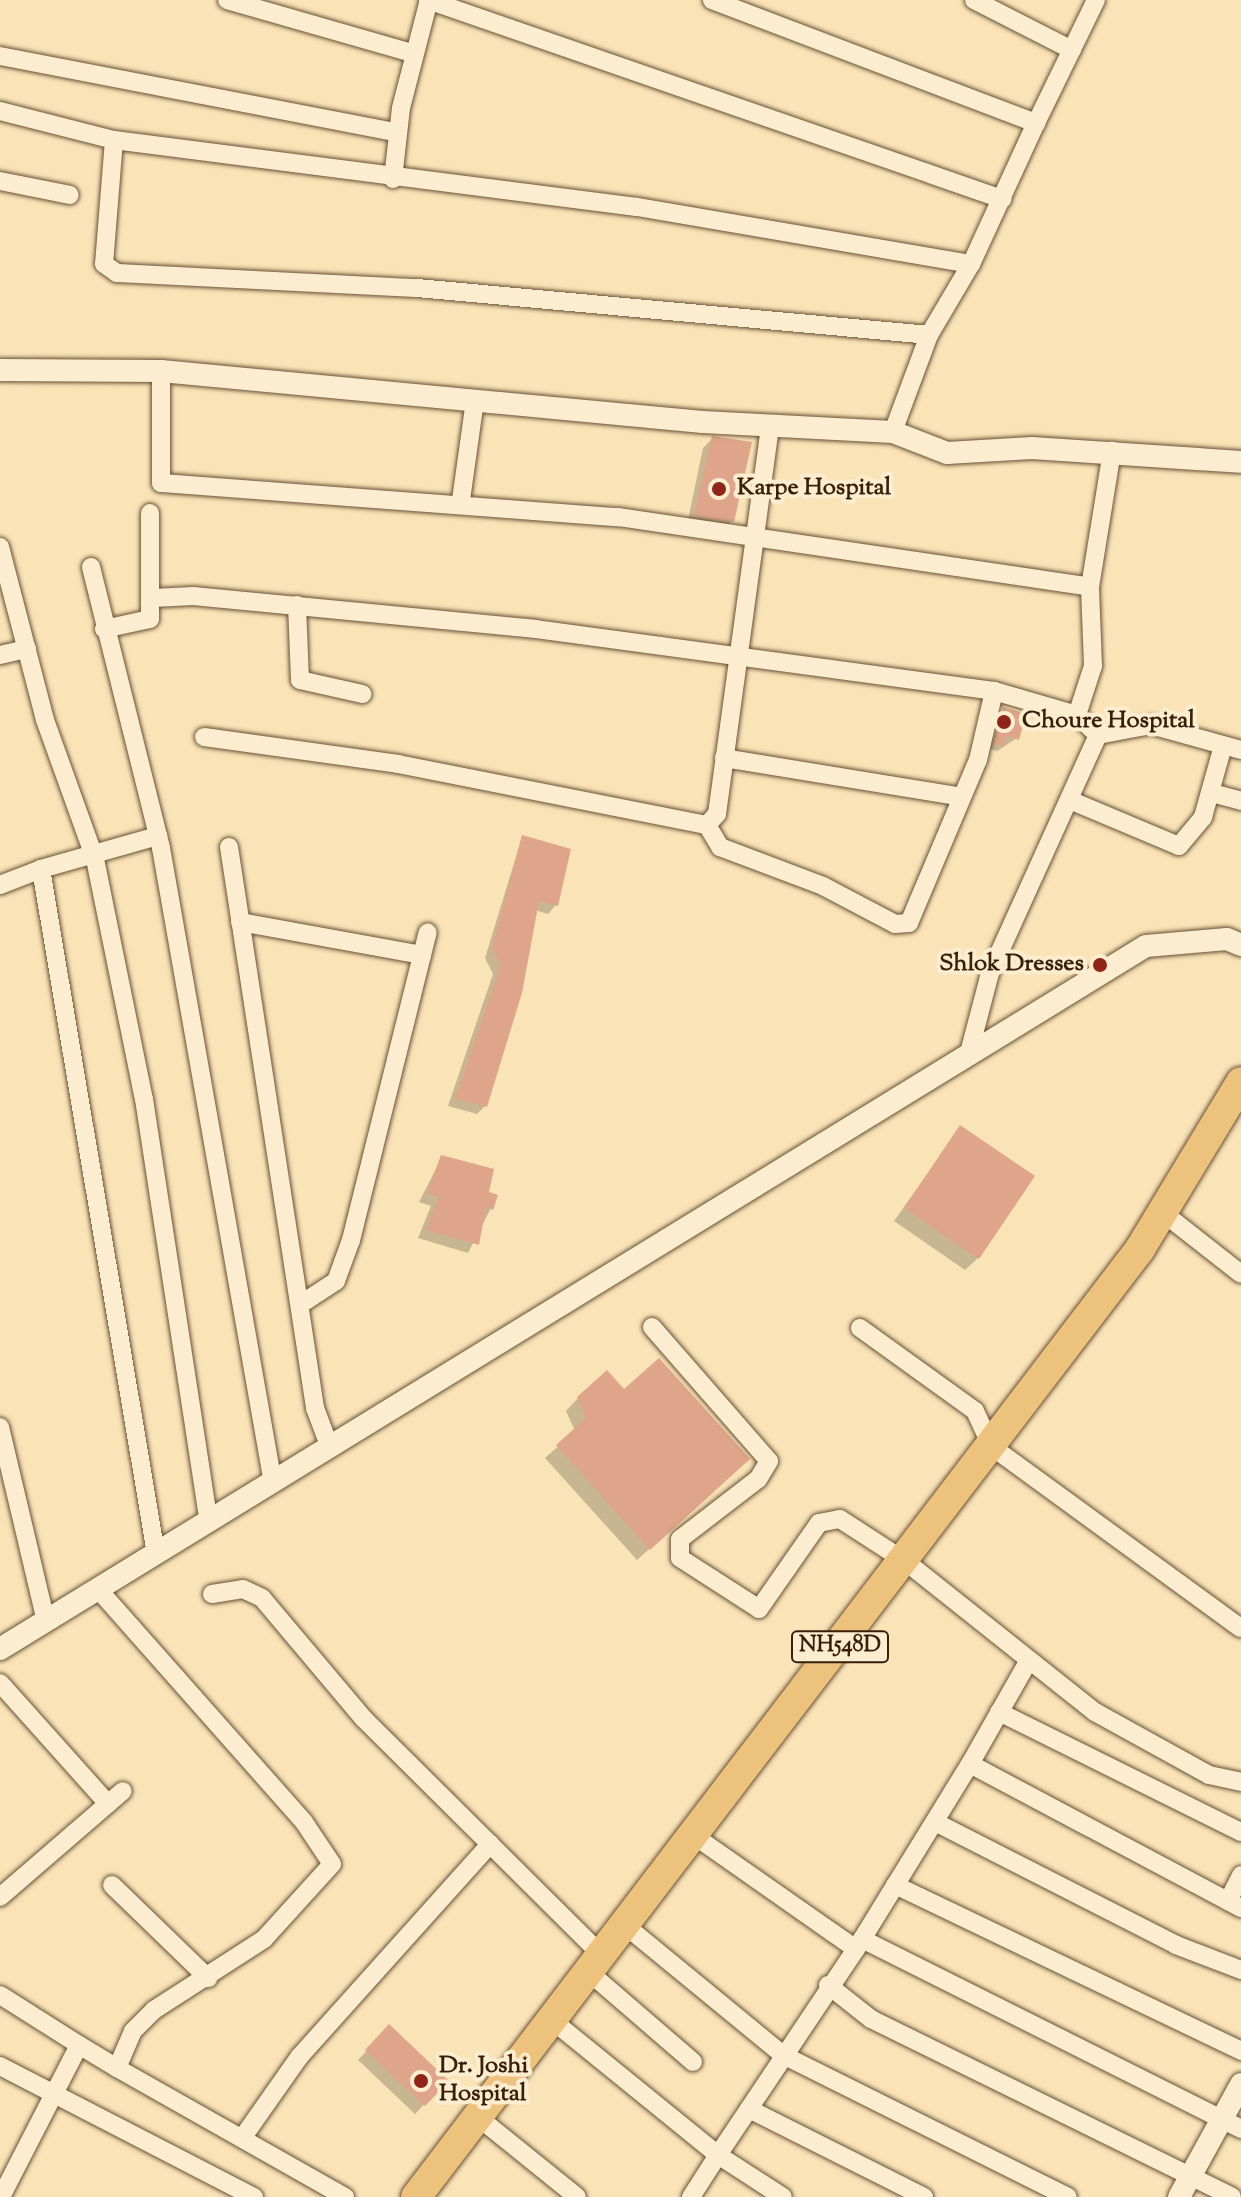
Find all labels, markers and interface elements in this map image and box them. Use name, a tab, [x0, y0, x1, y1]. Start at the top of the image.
place label: Karpe Hospital	[737, 475, 891, 503]
marker: Karpe Hospital	[708, 478, 730, 500]
place label: Choure Hospital	[1022, 708, 1195, 736]
marker: Choure Hospital	[993, 711, 1015, 733]
place label: Shlok Dresses	[939, 951, 1084, 979]
marker: Shlok Dresses	[1091, 956, 1109, 974]
road number: NH548D	[790, 1629, 890, 1665]
place label: Dr. Joshi Hospital	[439, 2053, 528, 2109]
marker: Dr. Joshi Hospital	[410, 2070, 432, 2092]

